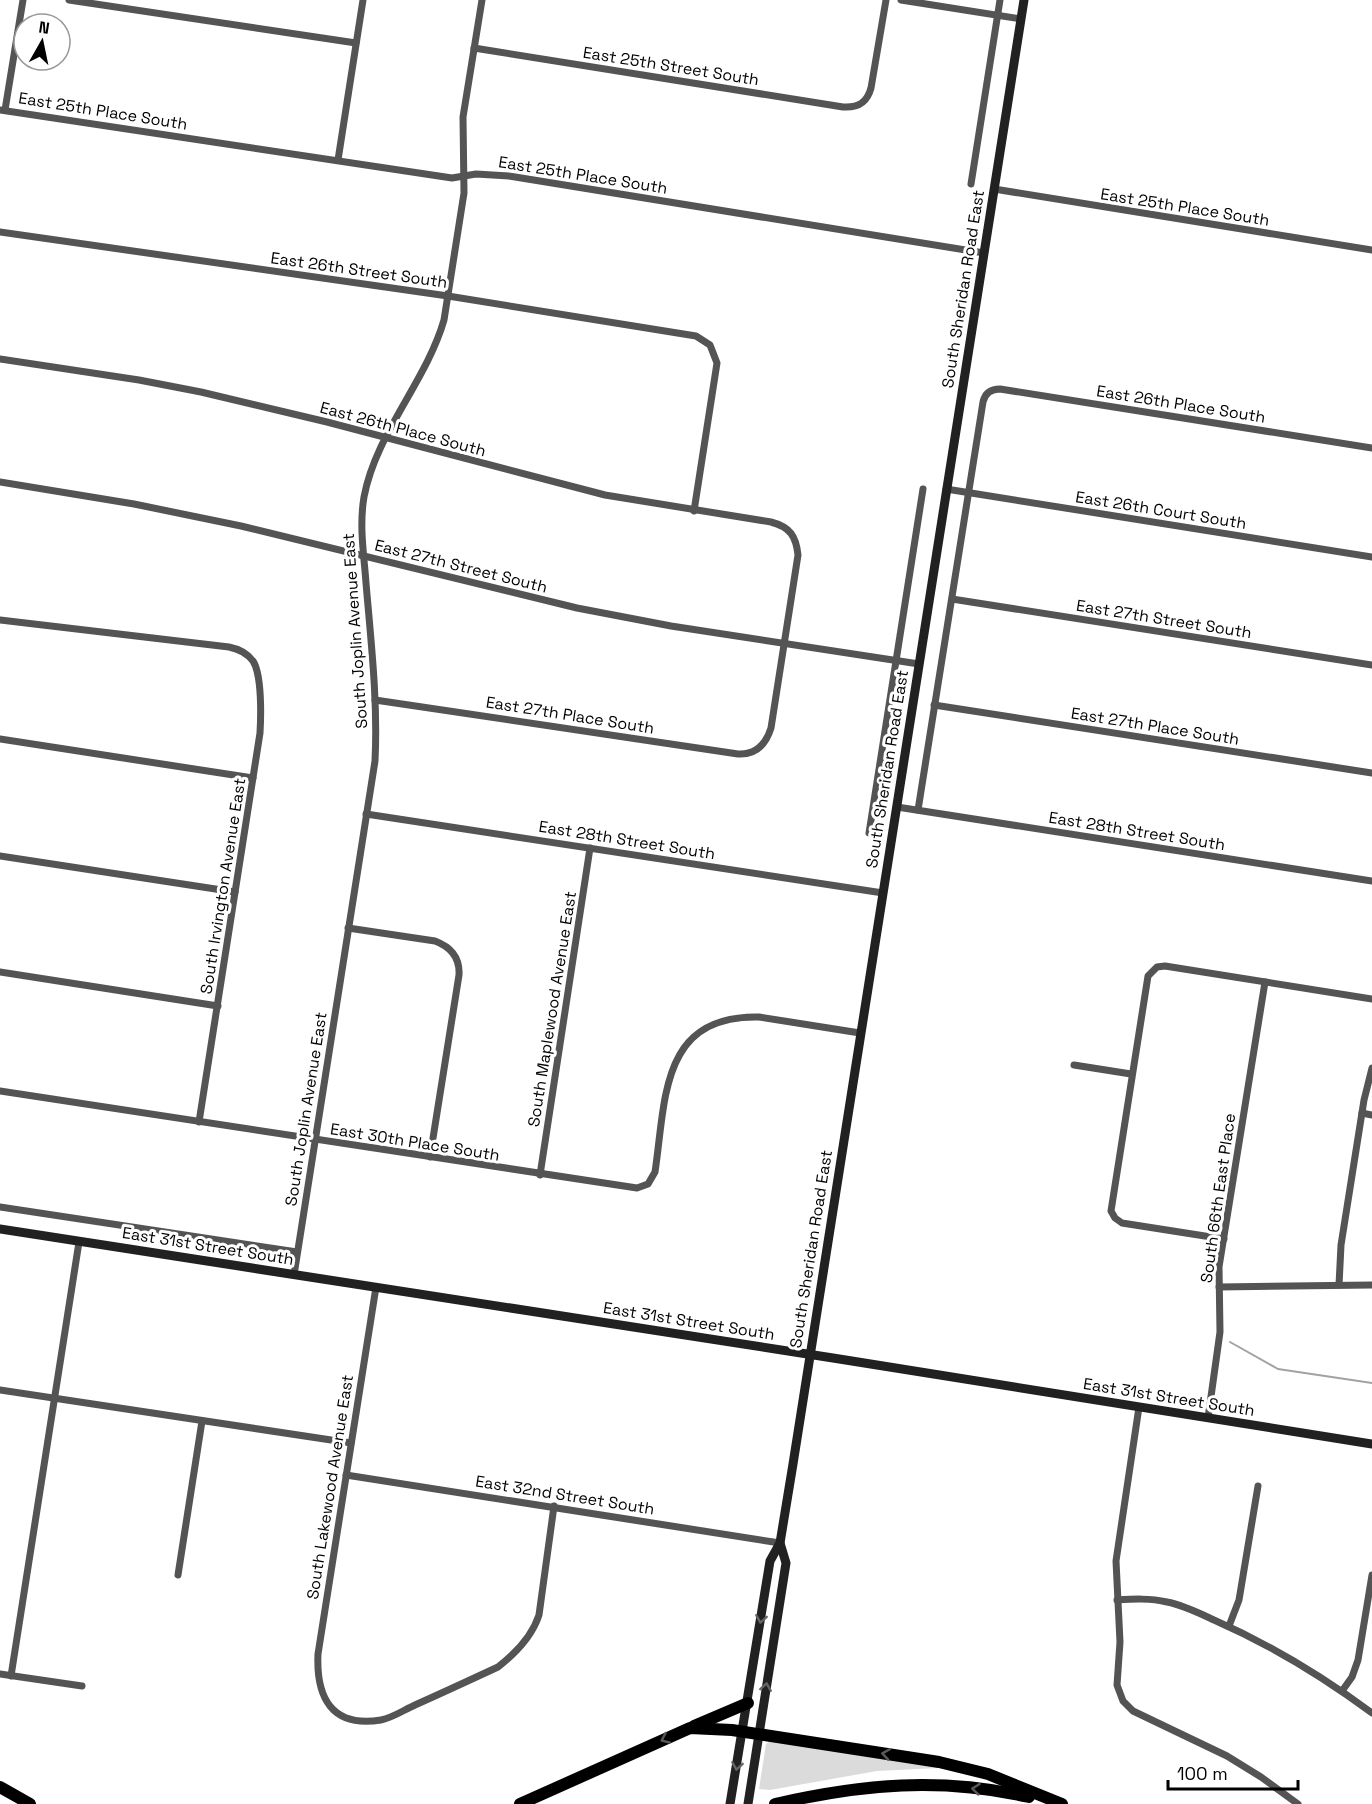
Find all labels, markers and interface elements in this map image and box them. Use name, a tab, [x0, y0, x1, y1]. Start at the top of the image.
north arrow	[12, 12, 72, 72]
text: N	[37, 16, 51, 39]
street label: East 25th Street South	[581, 42, 761, 90]
street label: East 25th Place South	[17, 87, 189, 135]
street label: East 25th Place South	[497, 151, 669, 199]
street label: East 25th Place South	[1099, 183, 1271, 231]
street label: South Sheridan Road East	[937, 188, 989, 390]
street label: East 26th Street South	[269, 247, 449, 293]
street label: East 26th Place South	[1095, 380, 1267, 428]
street label: East 26th Place South	[318, 397, 488, 461]
street label: East 26th Court South	[1074, 486, 1248, 534]
street label: South Joplin Avenue East	[338, 533, 372, 729]
street label: East 27th Street South	[372, 534, 550, 598]
street label: East 27th Street South	[1075, 595, 1253, 643]
street label: South Sheridan Road East	[861, 668, 913, 870]
street label: East 27th Place South	[484, 691, 656, 739]
street label: East 27th Place South	[1069, 702, 1241, 750]
street label: South Irvington Avenue East	[196, 777, 250, 995]
street label: East 28th Street South	[1047, 807, 1227, 855]
street label: East 28th Street South	[537, 816, 717, 864]
street label: South Maplewood Avenue East	[523, 890, 581, 1128]
street label: South Joplin Avenue East	[280, 1011, 332, 1207]
street label: South 66th East Place	[1196, 1112, 1240, 1284]
street label: East 30th Place South	[329, 1118, 501, 1166]
street label: South Sheridan Road East	[785, 1148, 837, 1350]
street label: East 31st Street South	[121, 1222, 295, 1270]
street label: East 31st Street South	[602, 1297, 776, 1345]
street label: South Lakewood Avenue East	[302, 1373, 358, 1601]
street label: East 31st Street South	[1082, 1373, 1256, 1421]
street label: East 32nd Street South	[474, 1470, 656, 1520]
one-way arrow	[755, 1615, 767, 1624]
one-way arrow	[760, 1682, 772, 1691]
one-way arrow	[661, 1732, 672, 1744]
one-way arrow	[881, 1748, 890, 1760]
scale bar	[1168, 1753, 1298, 1791]
one-way arrow	[731, 1762, 743, 1771]
text: 100 m	[1177, 1762, 1228, 1785]
one-way arrow	[971, 1783, 981, 1795]

